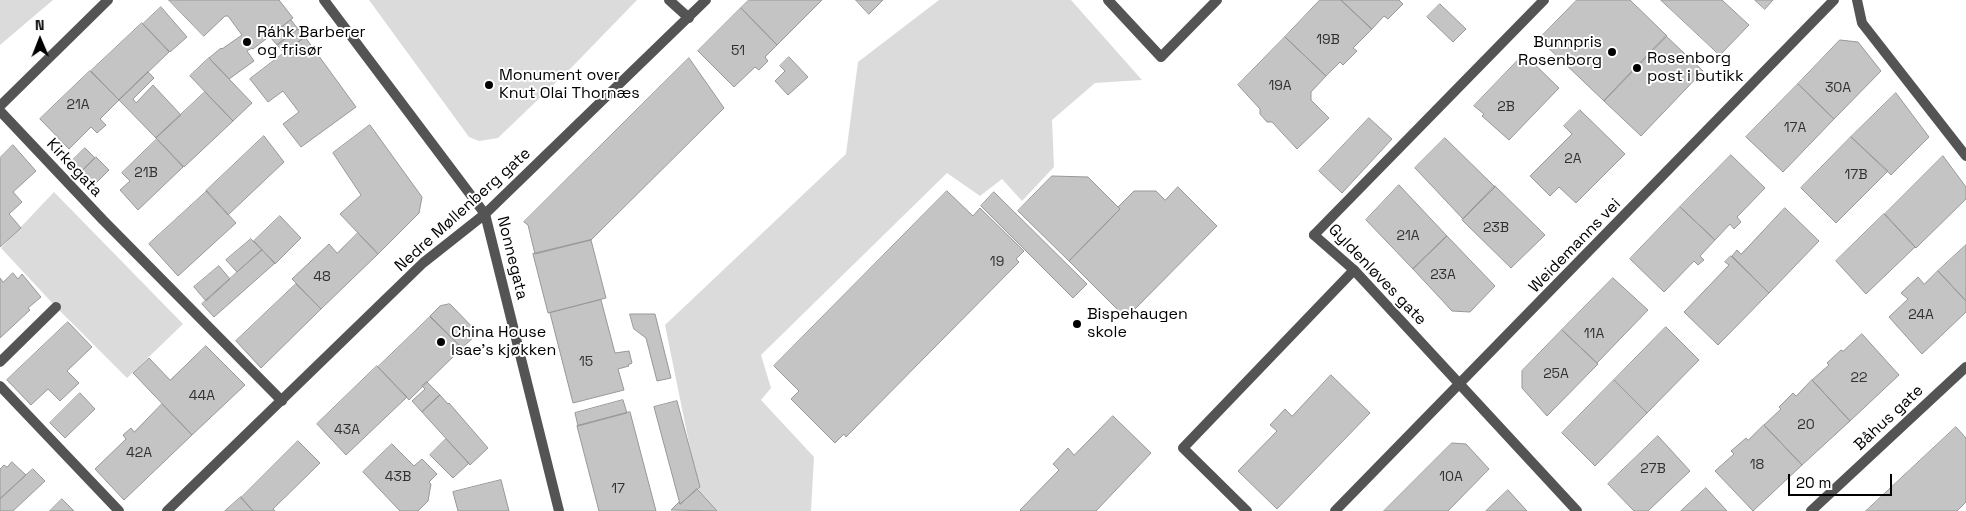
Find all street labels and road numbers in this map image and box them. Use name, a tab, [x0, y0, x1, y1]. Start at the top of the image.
street label: Kirkegata	[42, 135, 106, 201]
street label: Nedre Møllenberg gate	[391, 144, 535, 276]
street label: Weidemanns vei	[1525, 195, 1625, 297]
street label: Nonnegata	[492, 214, 532, 302]
street label: Gyldenløves gate	[1324, 220, 1430, 330]
street label: Båhus gate	[1851, 381, 1927, 455]

